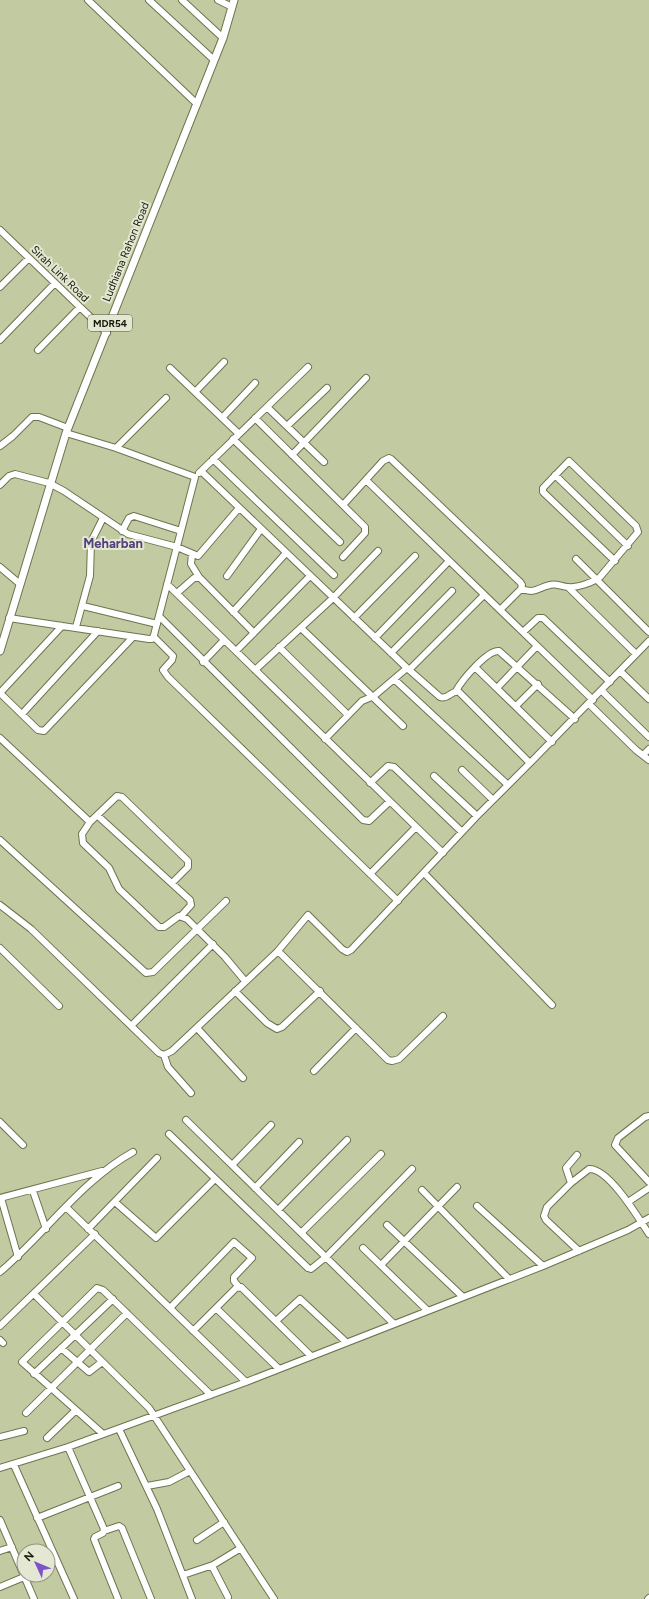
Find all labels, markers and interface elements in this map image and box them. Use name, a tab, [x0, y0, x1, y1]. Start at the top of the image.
street label: Ludhiana Rahon Road	[100, 200, 152, 304]
street label: Sirah Link Road	[28, 243, 92, 305]
road number: MDR54	[88, 315, 132, 331]
district label: Meharban	[83, 536, 143, 551]
north arrow	[16, 1543, 56, 1583]
text: N	[22, 1549, 37, 1564]

